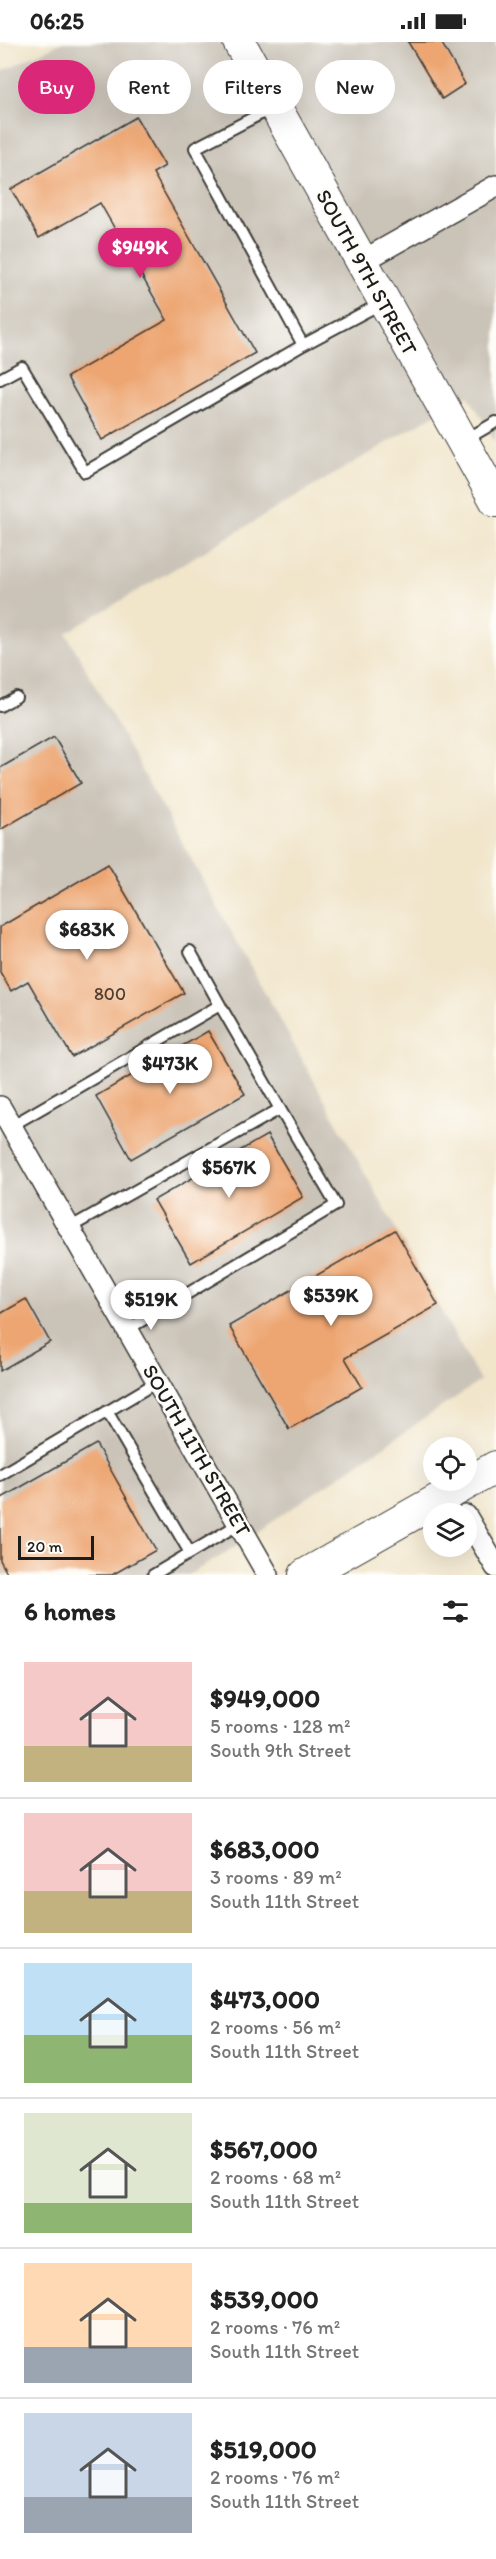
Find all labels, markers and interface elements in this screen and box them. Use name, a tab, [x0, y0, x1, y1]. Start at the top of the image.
text: 06:25	[30, 8, 84, 35]
chip: Buy	[18, 60, 95, 114]
chip: Rent	[107, 60, 191, 114]
chip: Filters	[203, 60, 303, 114]
chip: New	[315, 60, 395, 114]
street label: SOUTH 9TH STREET	[311, 185, 423, 359]
pin: $949K	[98, 228, 182, 279]
text: $949K	[112, 235, 168, 259]
pin: $683K	[45, 910, 129, 961]
text: $683K	[59, 917, 115, 941]
house number: 800	[94, 983, 126, 1005]
pin: $473K	[128, 1044, 212, 1095]
text: $473K	[142, 1051, 198, 1075]
pin: $567K	[187, 1148, 271, 1199]
text: $567K	[202, 1155, 256, 1179]
pin: $539K	[289, 1276, 373, 1327]
pin: $519K	[109, 1280, 193, 1331]
text: $539K	[304, 1283, 358, 1307]
text: $519K	[124, 1287, 178, 1311]
street label: SOUTH 11TH STREET	[138, 1360, 256, 1541]
map controls	[423, 1437, 477, 1557]
button: locate	[423, 1437, 477, 1491]
button: layers	[423, 1503, 477, 1557]
scale bar	[18, 1533, 94, 1560]
text: 20 m	[27, 1537, 62, 1556]
text: 6 homes	[24, 1595, 116, 1627]
icon: filters	[439, 1595, 472, 1628]
text: $949,000	[210, 1682, 320, 1714]
icon: home	[72, 1686, 144, 1758]
text: 5 rooms · 128 m²	[210, 1714, 351, 1738]
text: South 9th Street	[210, 1738, 351, 1762]
text: $683,000	[210, 1833, 320, 1865]
icon: home	[72, 1837, 144, 1909]
text: 3 rooms · 89 m²	[210, 1865, 342, 1889]
text: South 11th Street	[210, 1889, 359, 1913]
text: $473,000	[210, 1983, 320, 2015]
icon: home	[72, 1987, 144, 2059]
text: 2 rooms · 56 m²	[210, 2015, 341, 2039]
text: South 11th Street	[210, 2039, 359, 2063]
text: $567,000	[210, 2133, 318, 2165]
icon: home	[72, 2137, 144, 2209]
text: 2 rooms · 68 m²	[210, 2165, 341, 2189]
text: South 11th Street	[210, 2189, 359, 2213]
text: $539,000	[210, 2283, 319, 2315]
icon: home	[72, 2287, 144, 2359]
text: 2 rooms · 76 m²	[210, 2315, 340, 2339]
text: South 11th Street	[210, 2339, 359, 2363]
text: $519,000	[210, 2433, 317, 2465]
icon: home	[72, 2437, 144, 2509]
text: 2 rooms · 76 m²	[210, 2465, 340, 2489]
text: South 11th Street	[210, 2489, 359, 2513]

